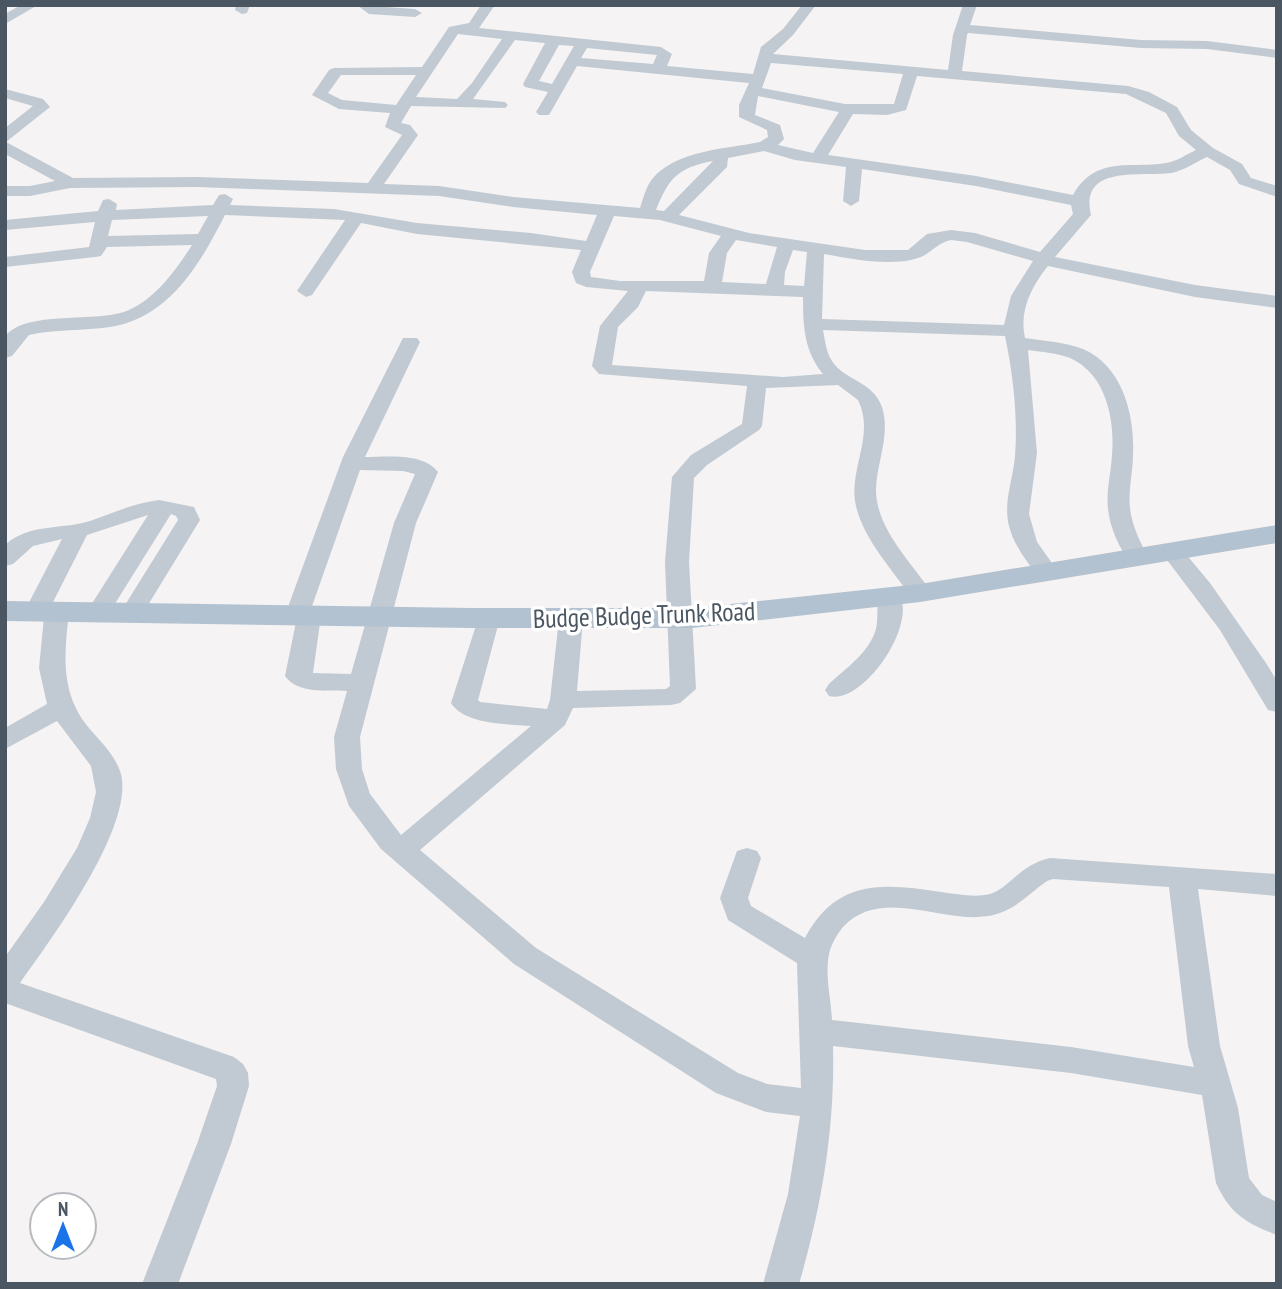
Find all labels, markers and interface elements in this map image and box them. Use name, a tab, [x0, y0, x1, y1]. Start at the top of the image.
street label: Budge Budge Trunk Road	[532, 594, 756, 635]
north arrow	[28, 1191, 98, 1261]
text: N	[58, 1197, 68, 1221]

